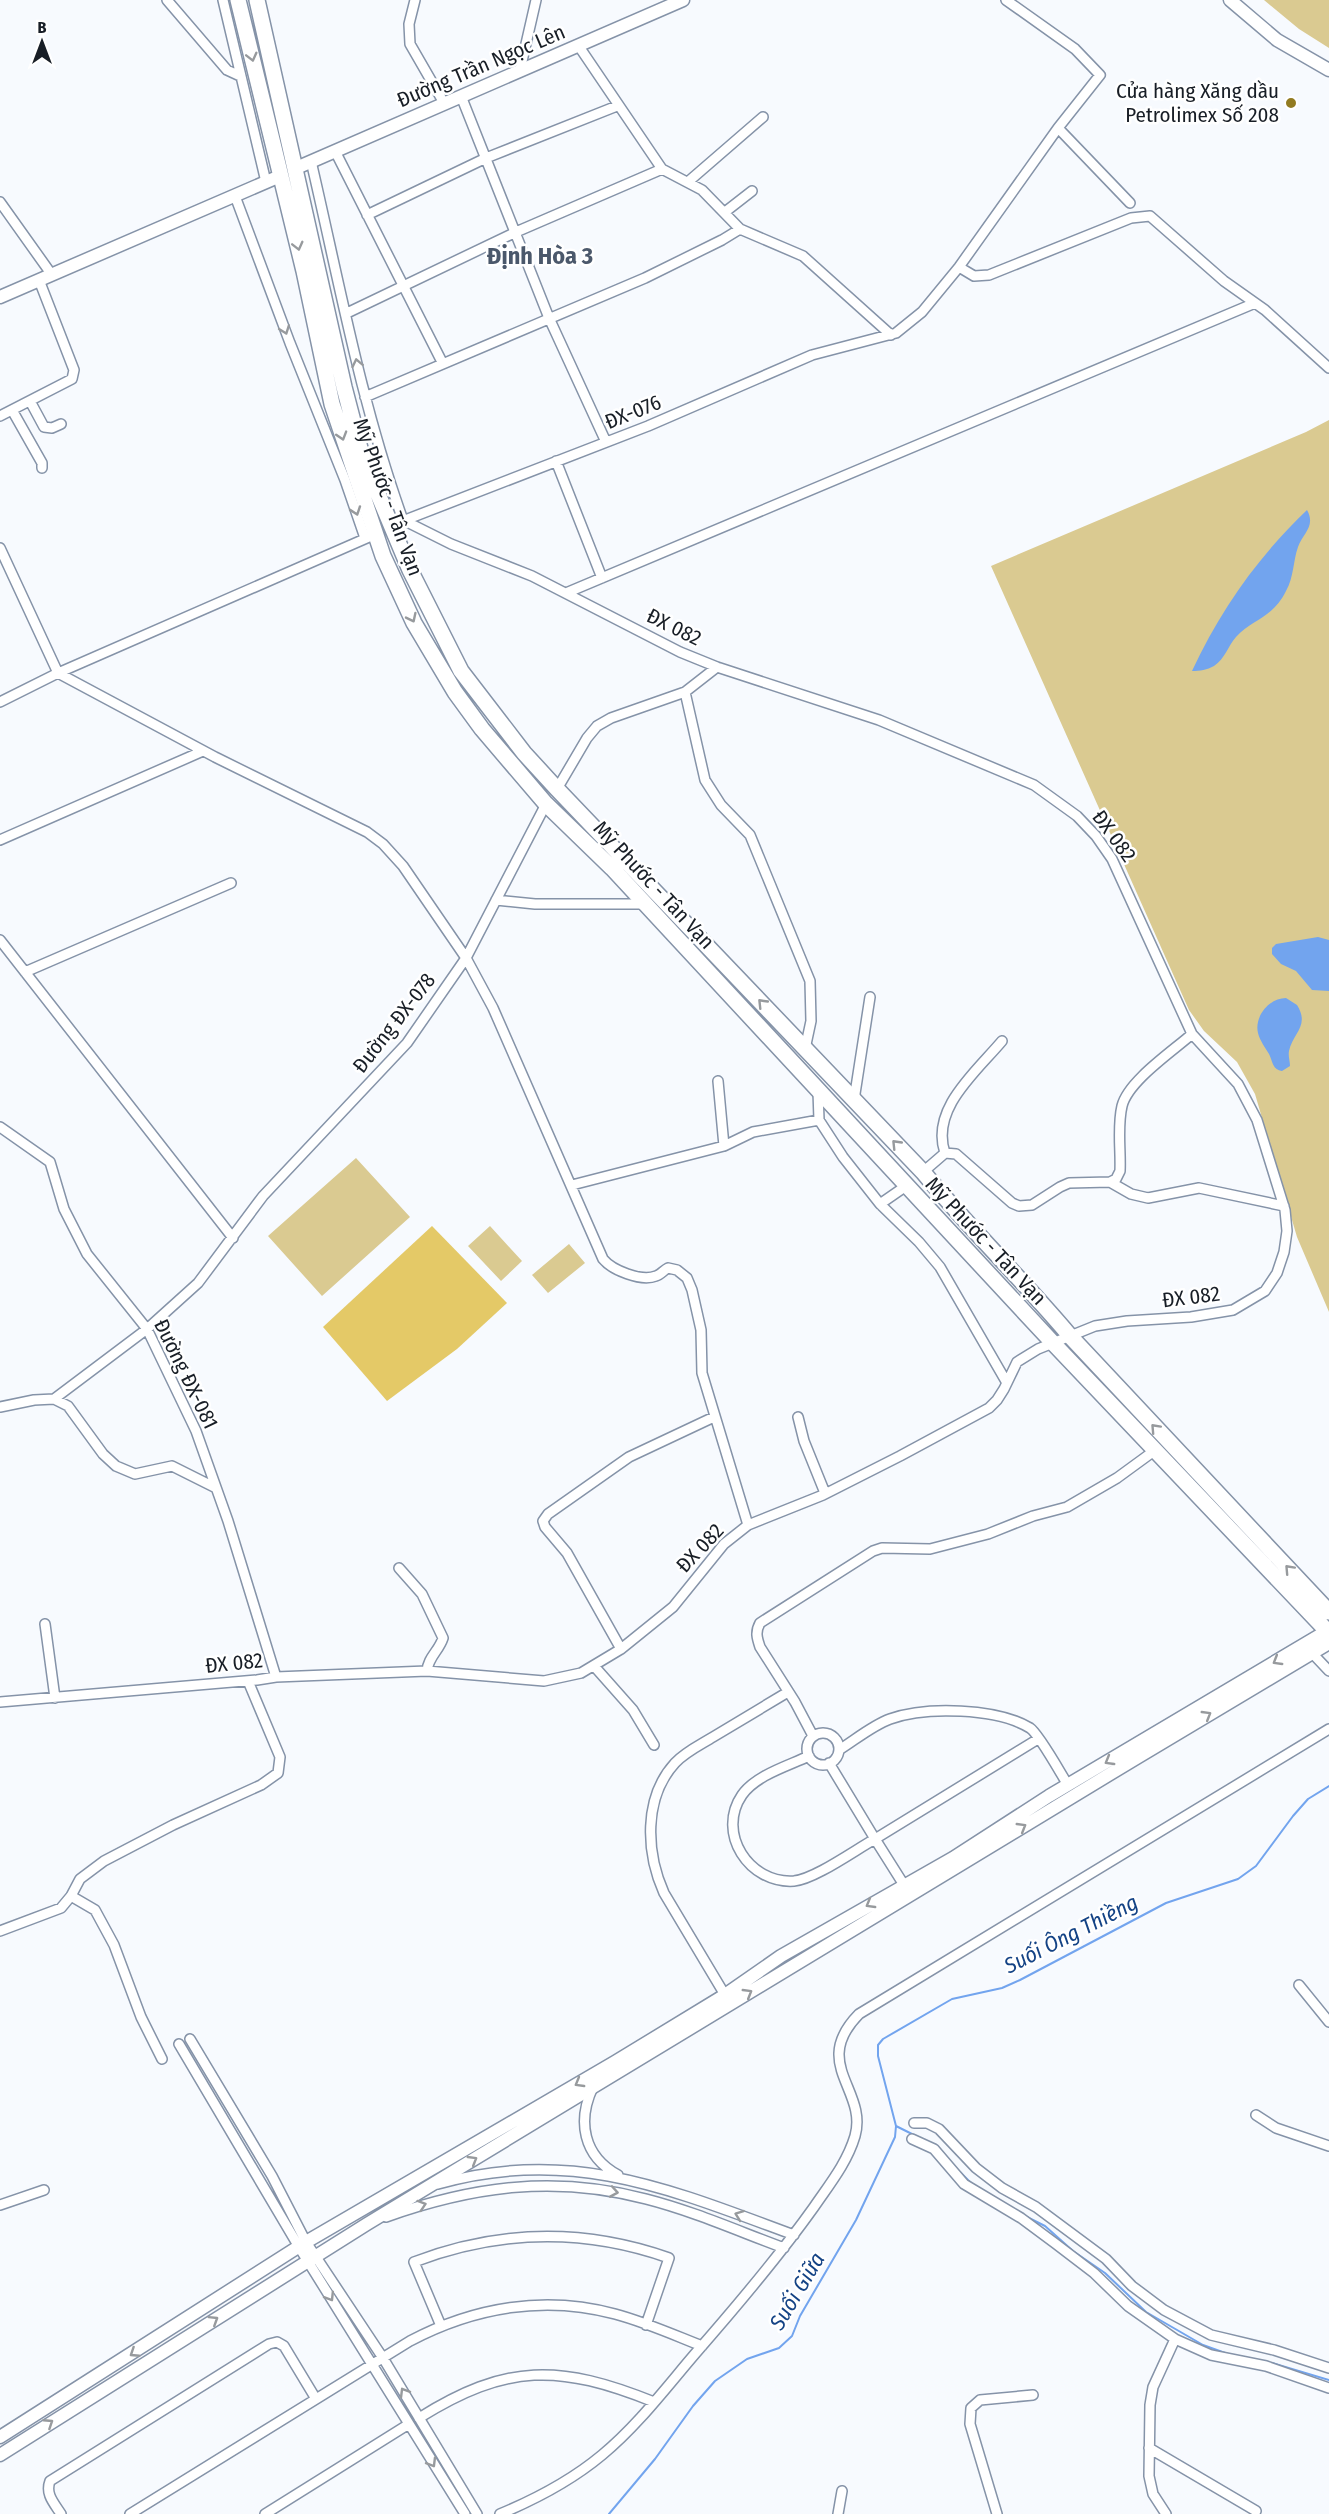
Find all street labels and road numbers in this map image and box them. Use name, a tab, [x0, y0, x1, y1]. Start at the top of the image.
street label: Đường Trần Ngọc Lên	[393, 19, 569, 113]
street label: ĐX-076	[601, 389, 665, 435]
street label: Mỹ Phước - Tân Vạn	[347, 415, 429, 579]
street label: ĐX 082	[642, 603, 706, 651]
street label: ĐX 082	[1086, 805, 1142, 867]
street label: Mỹ Phước - Tân Vạn	[588, 816, 720, 954]
street label: Đường ĐX-078	[347, 968, 441, 1078]
street label: Mỹ Phước - Tân Vạn	[920, 1172, 1052, 1310]
street label: ĐX 082	[1161, 1281, 1221, 1313]
street label: Đường ĐX-081	[148, 1315, 224, 1433]
street label: ĐX 082	[671, 1518, 729, 1578]
street label: ĐX 082	[204, 1647, 264, 1679]

